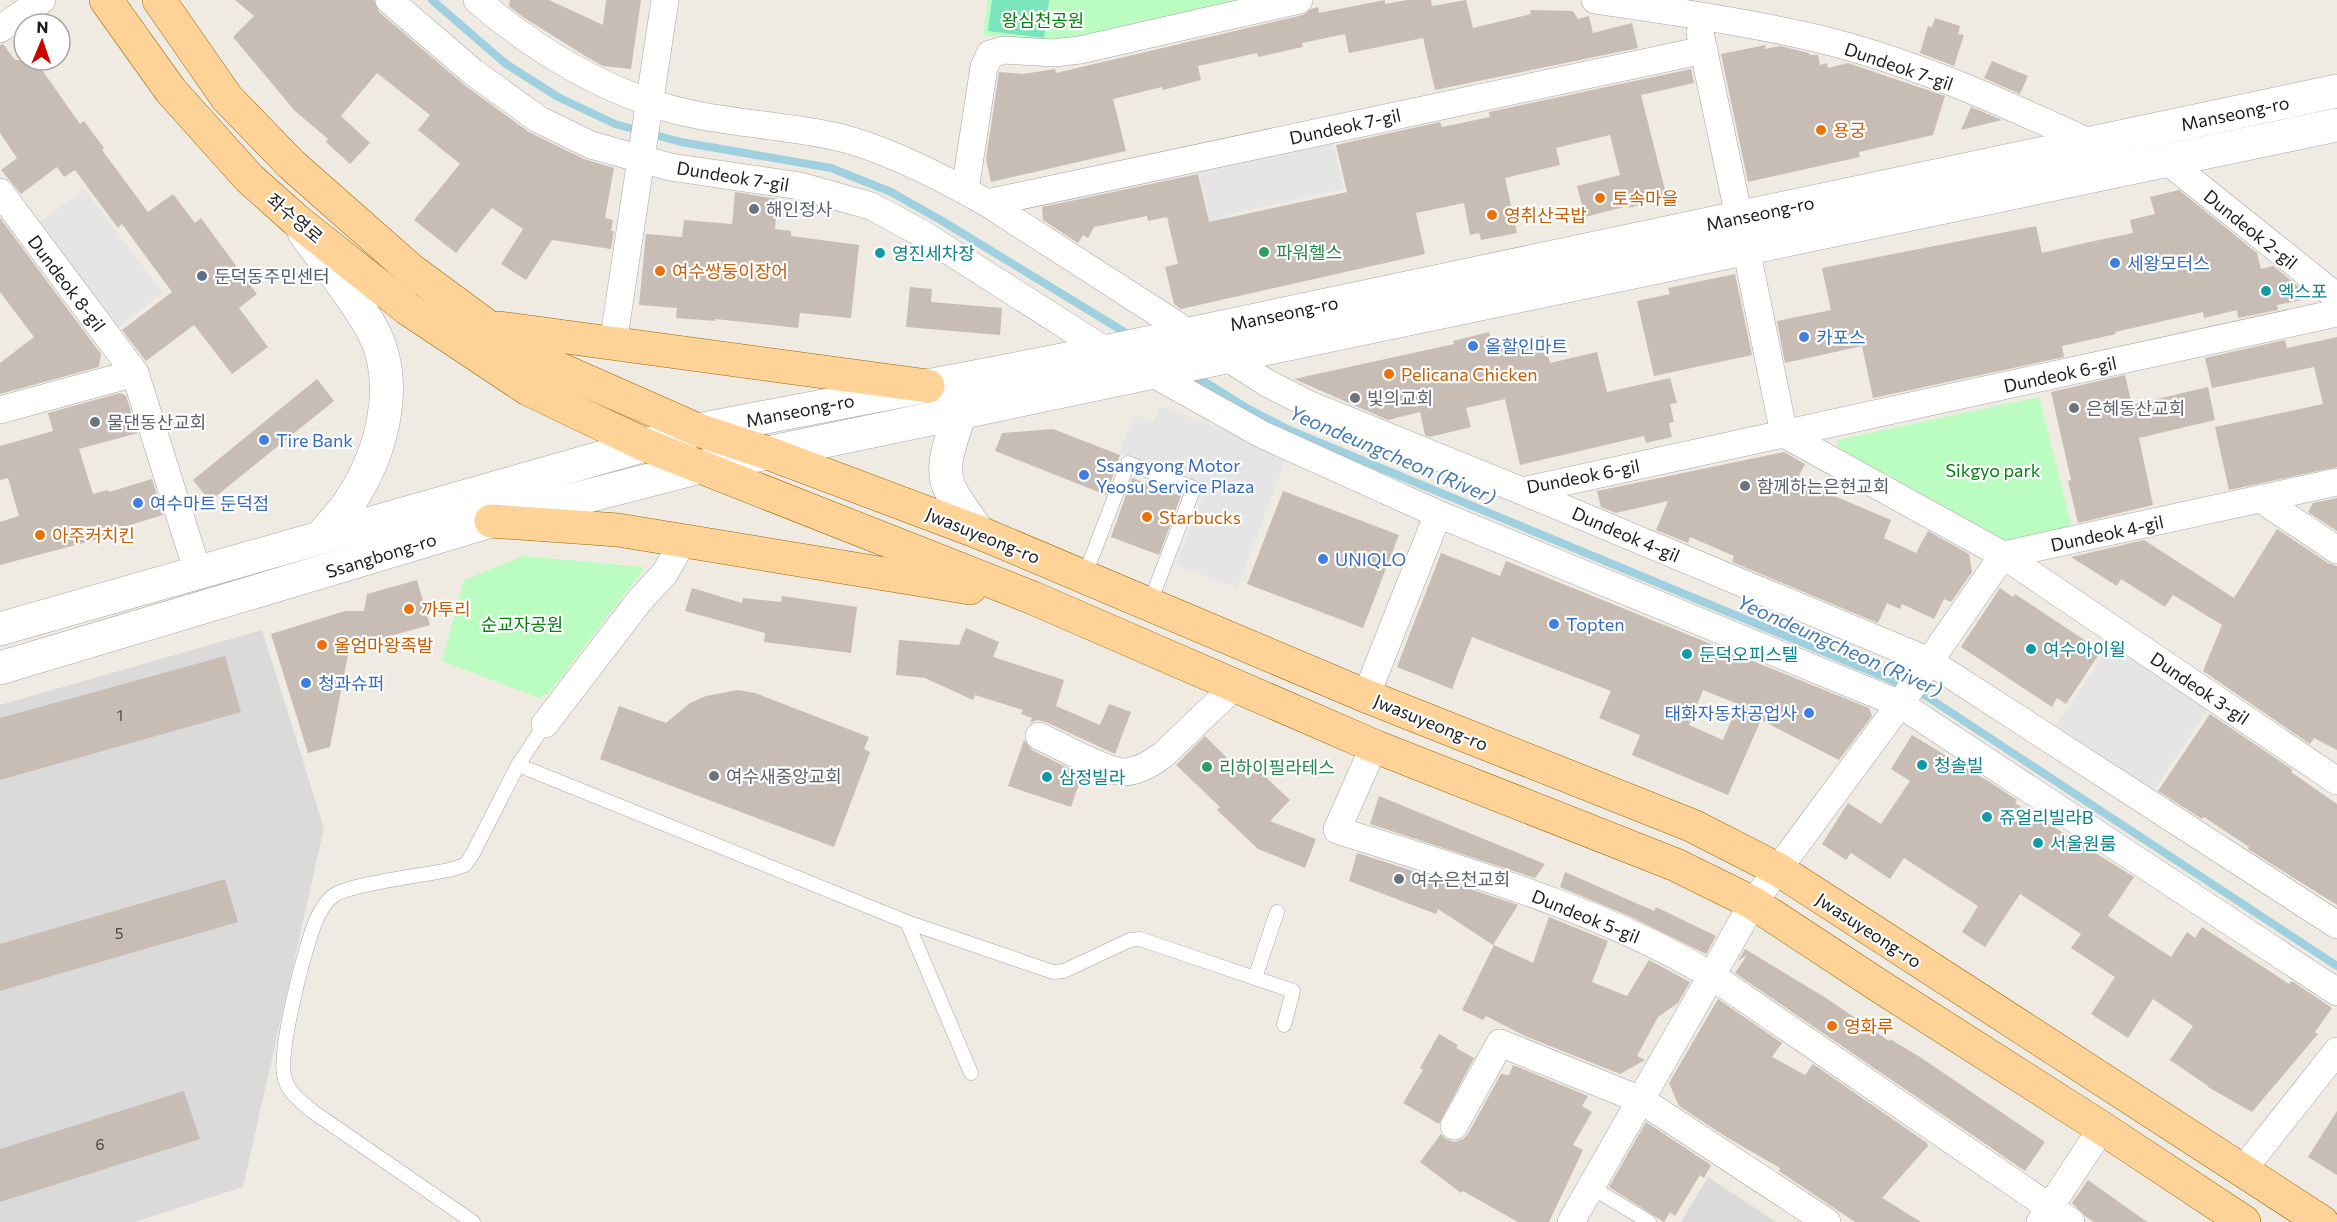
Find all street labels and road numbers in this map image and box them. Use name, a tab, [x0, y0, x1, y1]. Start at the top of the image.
street label: Dundeok 7-gil	[1842, 37, 1956, 95]
street label: Manseong-ro	[2179, 91, 2291, 135]
street label: Dundeok 7-gil	[1287, 103, 1403, 149]
street label: Dundeok 7-gil	[675, 156, 791, 196]
street label: Dundeok 2-gil	[2200, 185, 2302, 273]
street label: 좌수영로	[263, 188, 327, 248]
street label: Manseong-ro	[1704, 191, 1816, 235]
street label: Dundeok 8-gil	[24, 230, 110, 336]
street label: Manseong-ro	[1228, 291, 1340, 335]
street label: Dundeok 6-gil	[2001, 351, 2119, 397]
street label: Manseong-ro	[744, 389, 856, 431]
street label: Dundeok 6-gil	[1524, 454, 1642, 498]
street label: Dundeok 4-gil	[1569, 501, 1683, 567]
street label: Jwasuyeong-ro	[923, 502, 1043, 568]
street label: Dundeok 4-gil	[2049, 510, 2165, 556]
street label: Ssangbong-ro	[323, 528, 439, 582]
street label: Dundeok 3-gil	[2146, 647, 2254, 729]
street label: Jwasuyeong-ro	[1371, 689, 1491, 755]
street label: Dundeok 5-gil	[1529, 884, 1643, 948]
street label: Jwasuyeong-ro	[1812, 888, 1926, 972]

